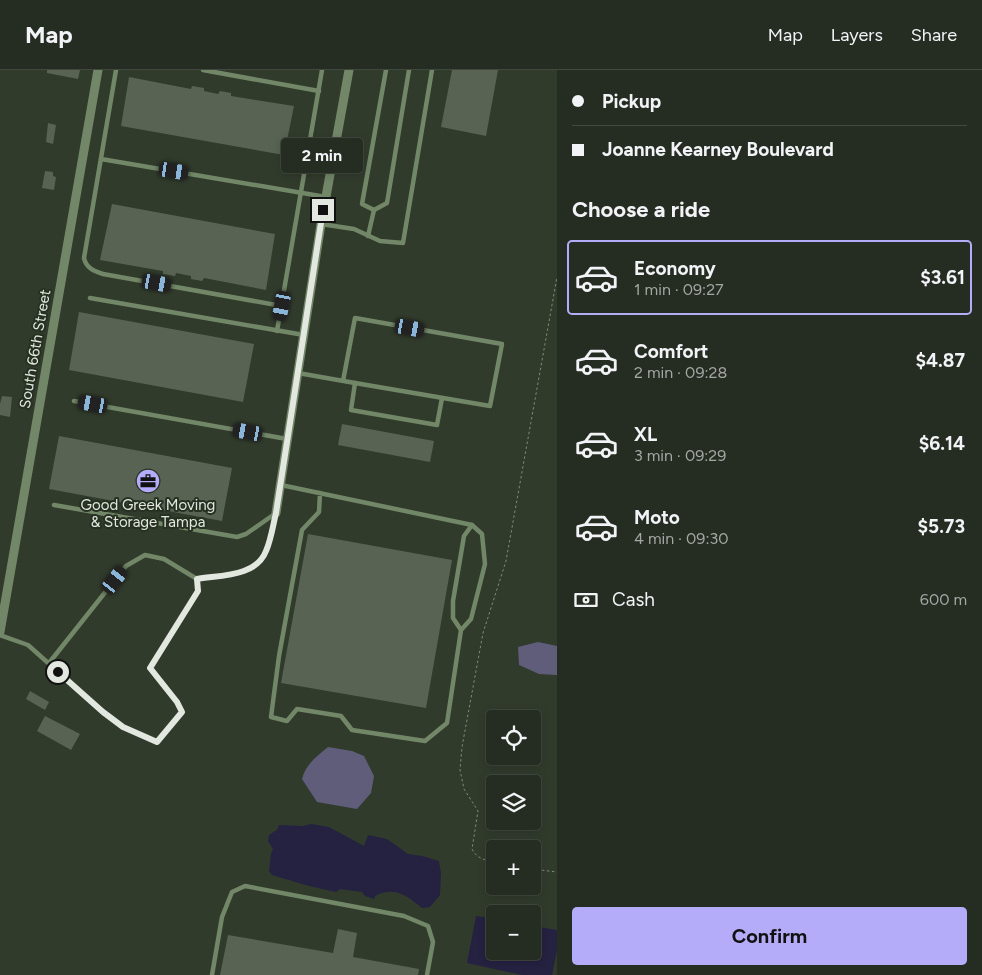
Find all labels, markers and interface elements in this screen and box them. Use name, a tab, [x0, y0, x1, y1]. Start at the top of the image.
text: Map	[25, 20, 73, 49]
text: Map	[768, 24, 803, 46]
text: Layers	[831, 24, 883, 46]
text: Share	[911, 24, 957, 46]
text: Pickup	[602, 90, 661, 113]
callout: 2 min	[282, 138, 364, 172]
text: Joanne Kearney Boulevard	[602, 138, 834, 161]
text: 2 min	[302, 146, 342, 165]
car	[158, 161, 189, 181]
text: Choose a ride	[572, 196, 710, 223]
route end	[312, 199, 334, 221]
icon: car	[574, 255, 619, 300]
text: Economy	[634, 257, 716, 280]
text: $3.61	[920, 266, 965, 289]
car	[140, 273, 173, 293]
text: 1 min · 09:27	[634, 280, 724, 299]
street label: South 66th Street	[16, 288, 54, 410]
car	[271, 290, 292, 322]
car	[393, 318, 426, 338]
icon: car	[574, 338, 619, 383]
text: Comfort	[634, 340, 709, 363]
text: $4.87	[916, 349, 965, 372]
text: 2 min · 09:28	[634, 363, 727, 382]
car	[76, 394, 109, 414]
icon: car	[574, 421, 619, 466]
car	[231, 422, 264, 442]
text: XL	[634, 423, 657, 446]
text: $6.14	[919, 432, 965, 455]
text: 3 min · 09:29	[634, 446, 726, 465]
office icon: Good Greek Moving & Storage Tampa	[135, 468, 161, 494]
place label: Good Greek Moving & Storage Tampa	[81, 496, 215, 531]
icon: car	[574, 504, 619, 549]
text: Moto	[634, 506, 680, 529]
text: $5.73	[918, 515, 965, 538]
text: 4 min · 09:30	[634, 529, 728, 548]
car	[99, 564, 130, 596]
icon: cash	[572, 586, 600, 614]
text: Cash	[612, 588, 655, 611]
text: 600 m	[920, 590, 967, 609]
route start	[47, 661, 69, 683]
map controls	[486, 710, 541, 960]
button: locate	[486, 710, 541, 765]
button: layers	[486, 775, 541, 830]
button: +	[486, 840, 541, 895]
button: −	[486, 905, 541, 960]
button: Confirm	[572, 907, 967, 965]

